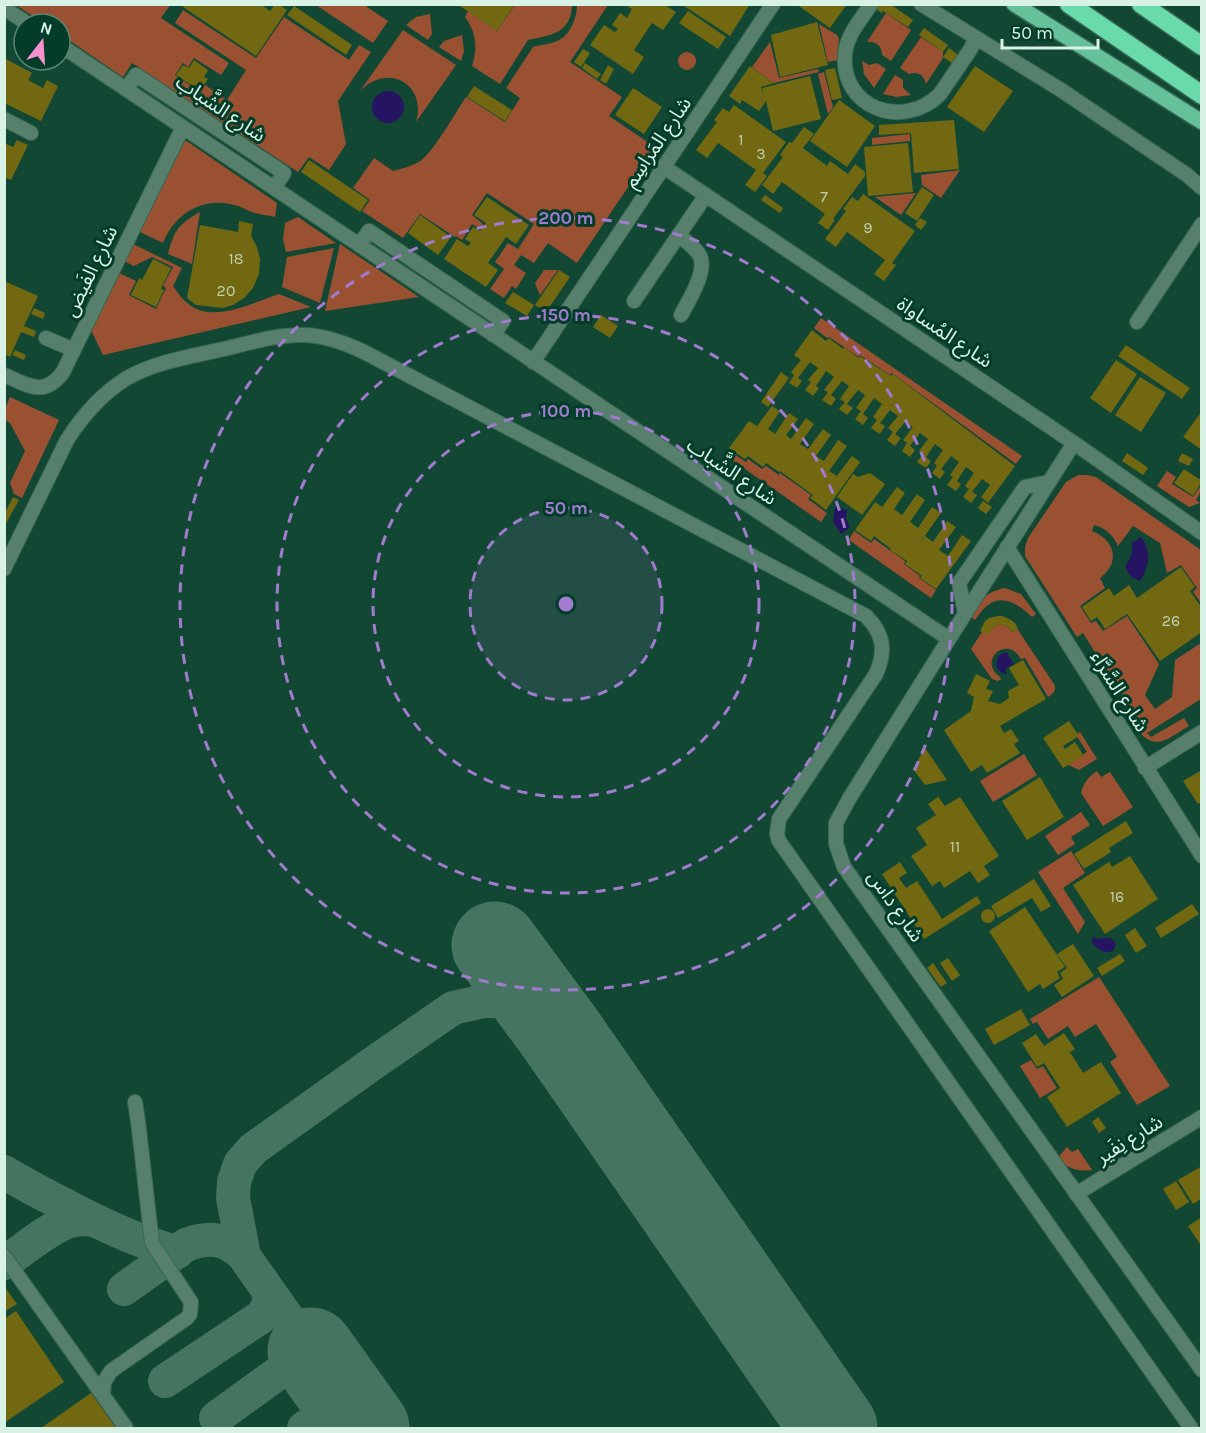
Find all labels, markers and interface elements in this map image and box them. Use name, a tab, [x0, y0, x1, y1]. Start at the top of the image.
north arrow	[12, 12, 72, 72]
scale bar	[1002, 12, 1098, 50]
text: N	[38, 17, 55, 39]
text: 50 m	[1011, 22, 1053, 44]
street label: شارع الشَّباب	[170, 66, 273, 149]
street label: شارع المَراسِم	[619, 93, 699, 194]
house number: 1	[738, 130, 744, 149]
house number: 3	[756, 144, 766, 163]
house number: 7	[820, 187, 828, 206]
text: 200 m	[538, 207, 594, 229]
house number: 9	[863, 218, 873, 237]
street label: شارع الفَيض	[58, 222, 125, 322]
house number: 18	[228, 249, 244, 268]
house number: 20	[217, 281, 235, 300]
street label: شارع المُساواة	[891, 292, 997, 375]
text: 150 m	[541, 304, 591, 326]
text: 100 m	[541, 400, 591, 422]
street label: شارع الشَّباب	[681, 429, 784, 512]
text: 50 m	[544, 497, 588, 519]
centre of rings	[556, 594, 576, 614]
house number: 26	[1162, 611, 1180, 630]
street label: شارع السَّرَّاء	[1083, 647, 1153, 738]
house number: 11	[950, 837, 960, 856]
street label: شارع داس	[860, 866, 929, 948]
house number: 16	[1110, 887, 1124, 906]
street label: شارع نِفَير	[1091, 1110, 1168, 1172]

